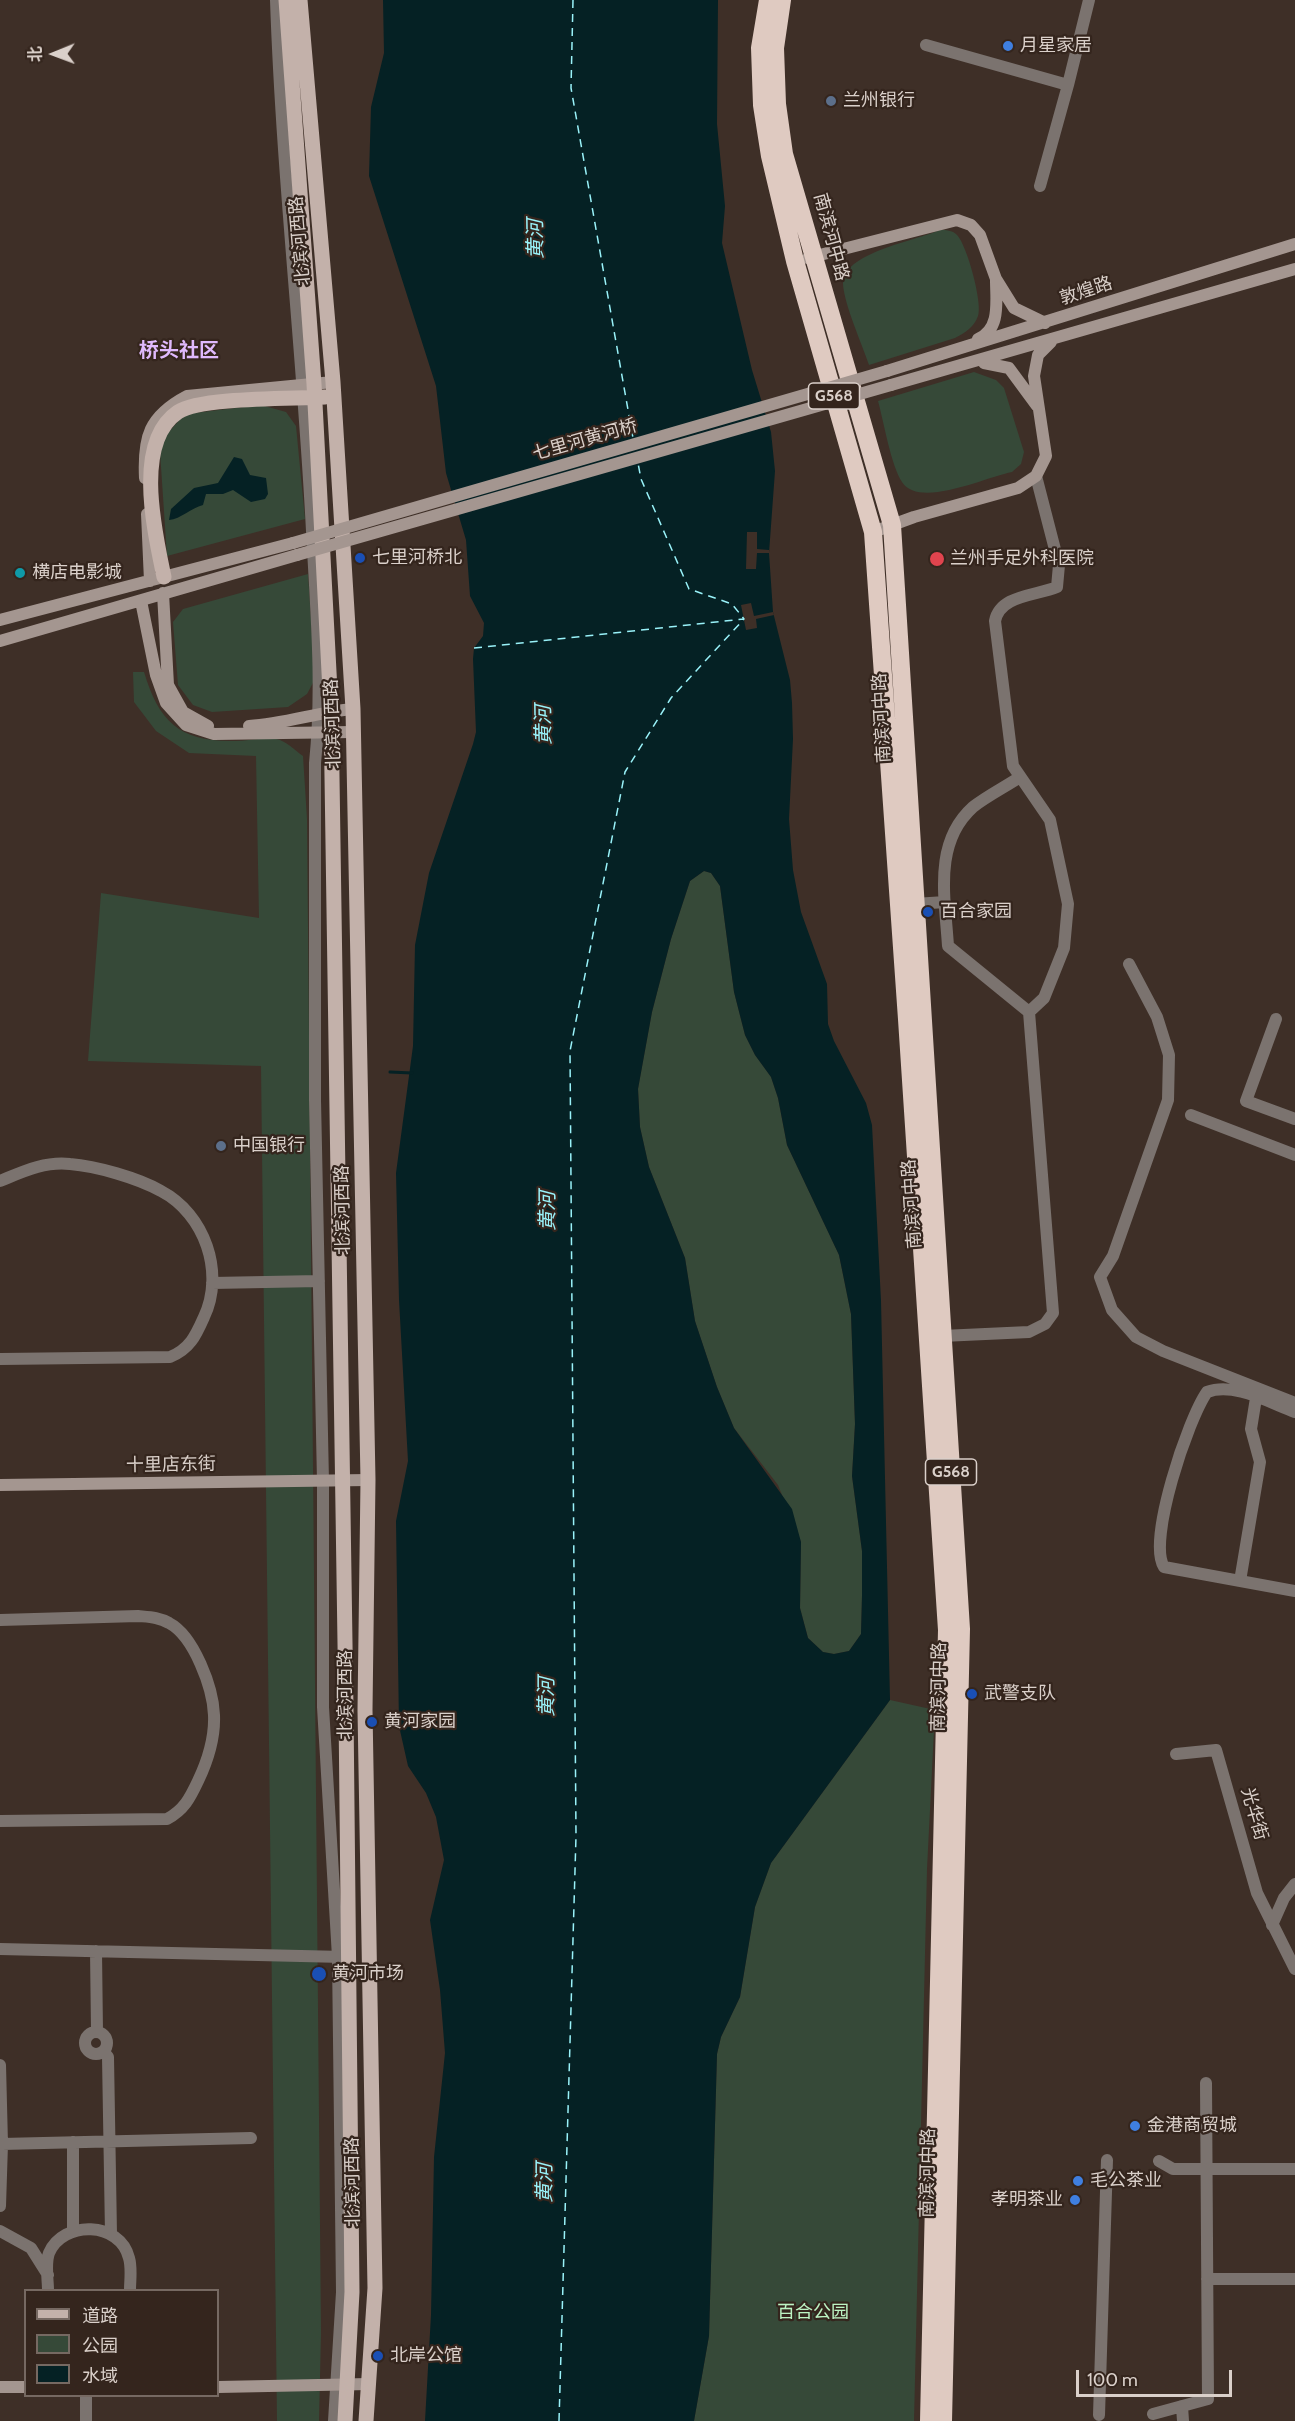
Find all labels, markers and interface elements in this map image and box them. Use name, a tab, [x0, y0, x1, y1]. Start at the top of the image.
north arrow	[24, 24, 84, 84]
place label: 月星家居	[1020, 35, 1092, 57]
marker: 月星家居	[1001, 39, 1015, 53]
text: 北	[26, 46, 45, 63]
place label: 兰州银行	[843, 90, 915, 112]
marker: 兰州银行	[824, 94, 838, 108]
street label: 南滨河中路	[809, 191, 853, 283]
street label: 北滨河西路	[285, 195, 315, 287]
water label: 黄河	[524, 219, 548, 259]
street label: 敦煌路	[1057, 272, 1115, 310]
district label: 桥头社区	[139, 339, 219, 363]
road number: G568	[808, 383, 860, 409]
street label: 七里河黄河桥	[530, 415, 640, 465]
place label: 七里河桥北	[372, 547, 462, 569]
place label: 兰州手足外科医院	[950, 548, 1094, 570]
marker: 兰州手足外科医院	[928, 550, 946, 568]
marker: 七里河桥北	[353, 551, 367, 565]
place label: 横店电影城	[32, 562, 122, 584]
marker: 横店电影城	[13, 566, 27, 580]
street label: 南滨河中路	[869, 672, 895, 764]
street label: 北滨河西路	[321, 679, 345, 769]
water label: 黄河	[532, 705, 556, 745]
place label: 百合家园	[940, 901, 1012, 923]
marker: 百合家园	[921, 905, 935, 919]
place label: 中国银行	[233, 1135, 305, 1157]
marker: 中国银行	[214, 1139, 228, 1153]
street label: 南滨河中路	[898, 1158, 926, 1250]
street label: 北滨河西路	[331, 1165, 355, 1255]
water label: 黄河	[536, 1191, 560, 1231]
street label: 十里店东街	[126, 1453, 216, 1477]
road number: G568	[926, 1459, 976, 1485]
street label: 南滨河中路	[927, 1642, 951, 1732]
street label: 北滨河西路	[335, 1650, 357, 1740]
water label: 黄河	[535, 1677, 559, 1717]
place label: 武警支队	[984, 1683, 1056, 1705]
marker: 武警支队	[965, 1687, 979, 1701]
place label: 黄河家园	[384, 1711, 456, 1733]
marker: 黄河家园	[365, 1715, 379, 1729]
street label: 光华街	[1236, 1785, 1272, 1843]
place label: 黄河市场	[332, 1963, 404, 1985]
marker: 黄河市场	[310, 1965, 328, 1983]
place label: 金港商贸城	[1147, 2115, 1237, 2137]
marker: 金港商贸城	[1128, 2119, 1142, 2133]
street label: 南滨河中路	[916, 2128, 940, 2218]
street label: 北滨河西路	[341, 2137, 365, 2227]
water label: 黄河	[533, 2163, 557, 2203]
place label: 毛公茶业	[1090, 2170, 1162, 2192]
marker: 毛公茶业	[1071, 2174, 1085, 2188]
place label: 孝明茶业	[991, 2189, 1063, 2211]
marker: 孝明茶业	[1068, 2193, 1082, 2207]
legend	[24, 2289, 219, 2397]
park label: 百合公园	[777, 2302, 849, 2324]
text: 道路	[82, 2305, 118, 2327]
text: 公园	[82, 2335, 118, 2357]
place label: 北岸公馆	[390, 2345, 462, 2367]
marker: 北岸公馆	[371, 2349, 385, 2363]
scale bar	[1079, 2358, 1235, 2396]
text: 水域	[82, 2365, 118, 2387]
text: 100 m	[1087, 2369, 1138, 2391]

